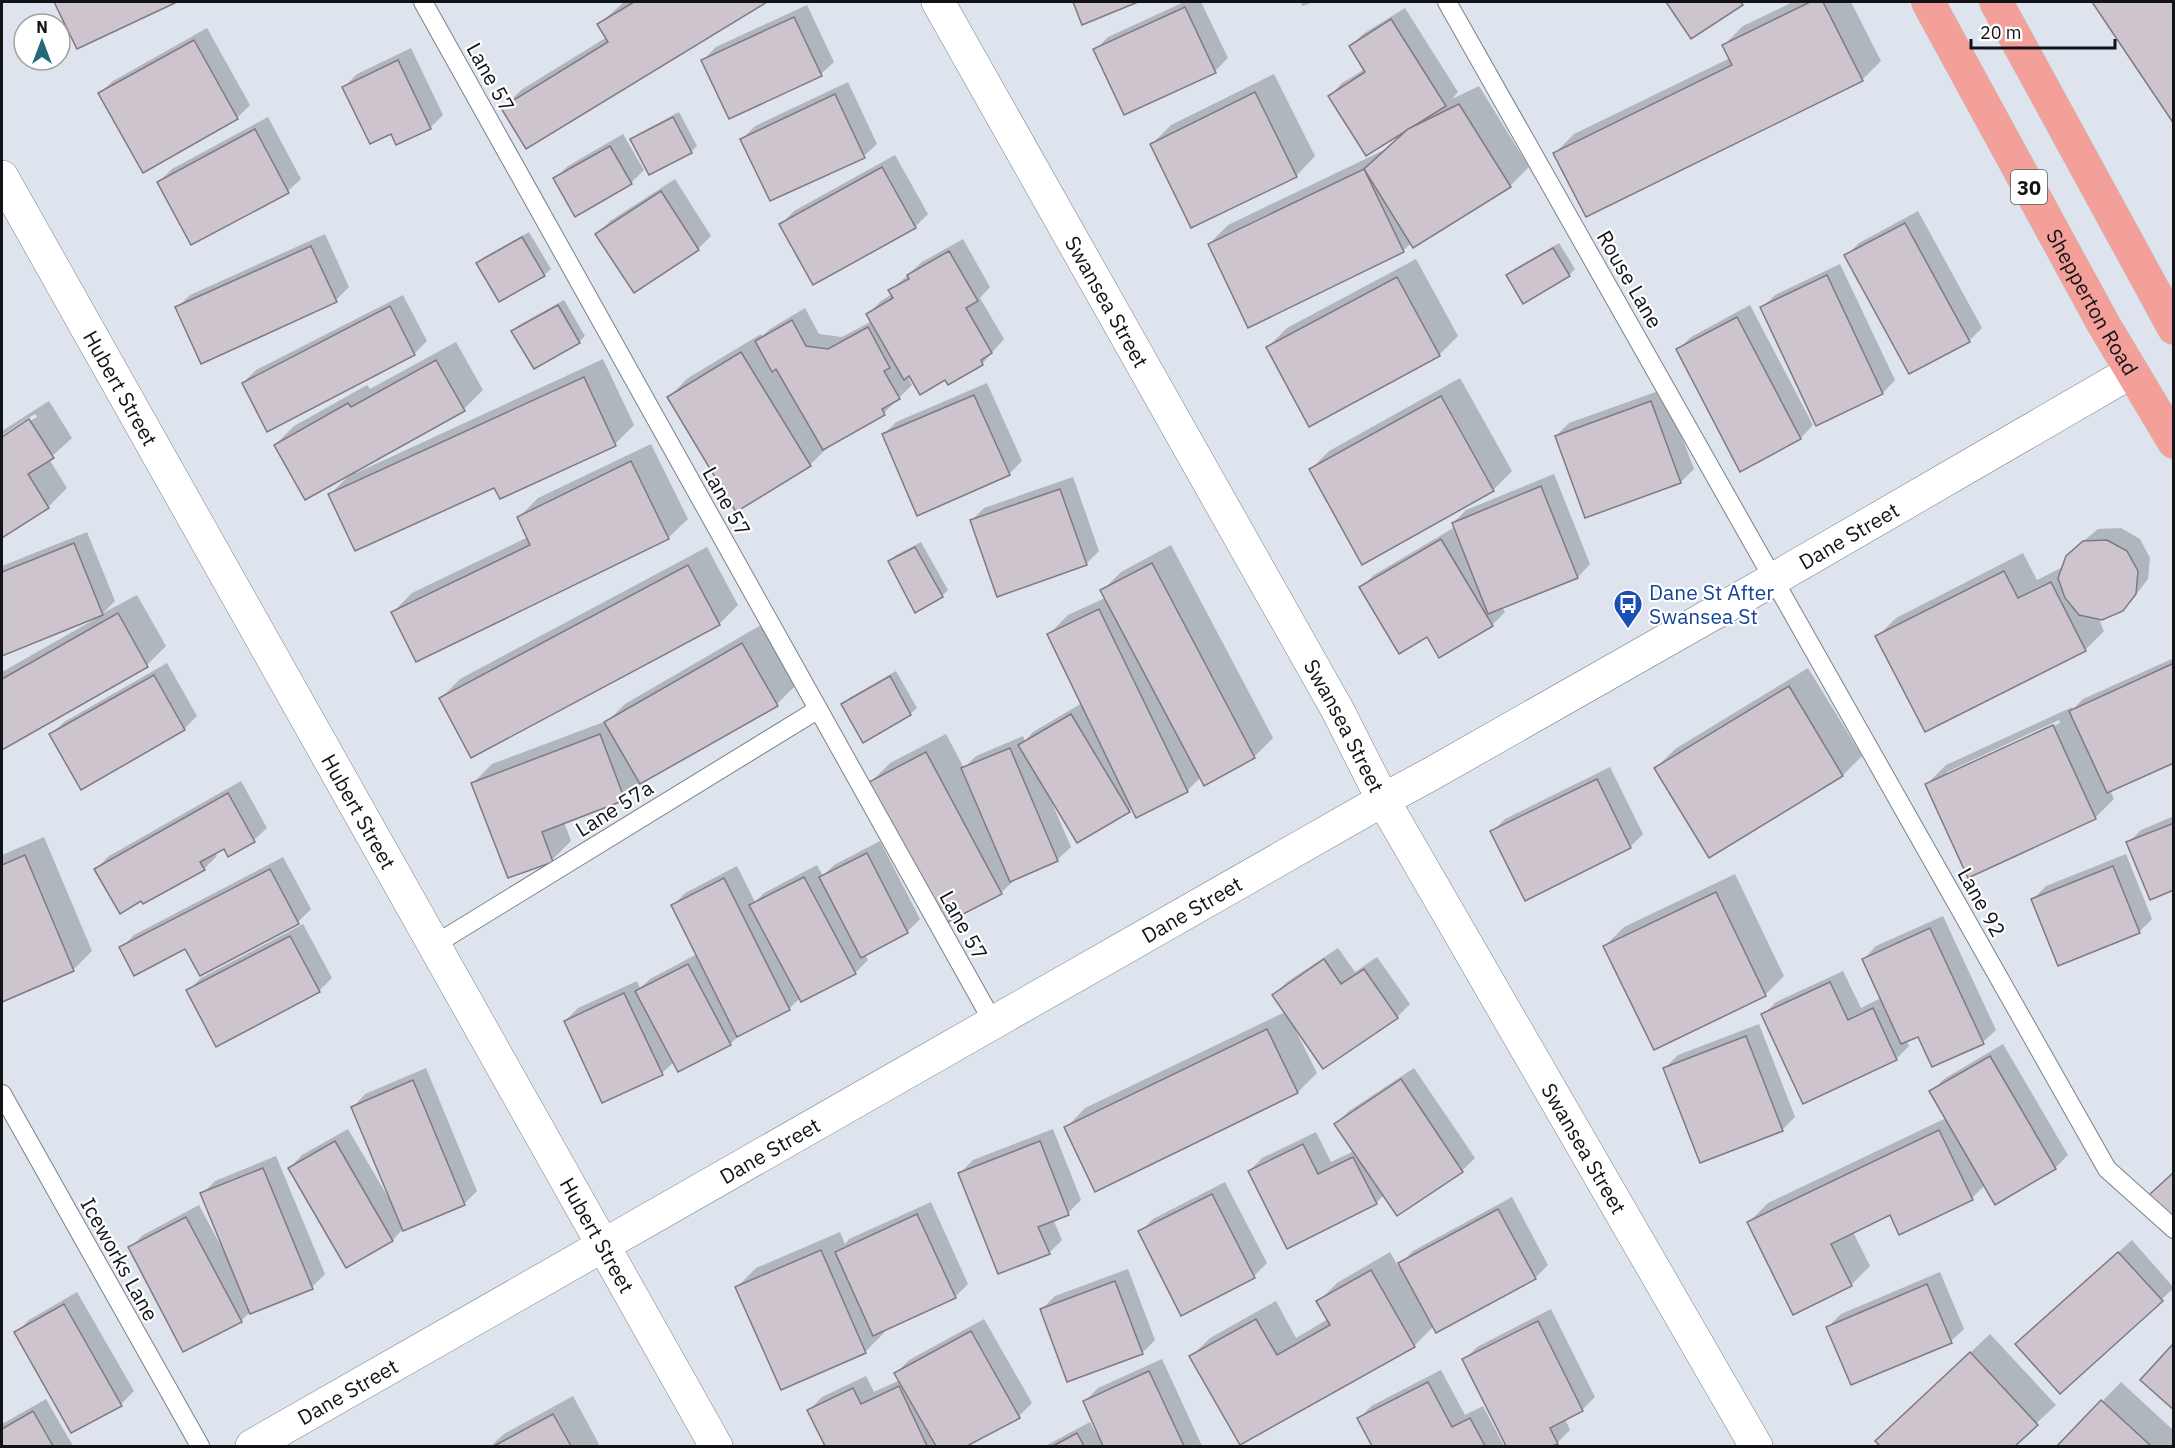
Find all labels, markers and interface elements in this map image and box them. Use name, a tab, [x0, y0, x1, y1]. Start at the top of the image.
north arrow	[12, 12, 72, 72]
scale bar	[1971, 12, 2115, 50]
text: N	[36, 17, 48, 37]
text: 20 m	[1980, 21, 2022, 44]
street label: Lane 57	[460, 37, 522, 117]
road number: 30	[2011, 170, 2047, 204]
street label: Shepperton Road	[2040, 224, 2145, 380]
street label: Rouse Lane	[1591, 225, 1669, 333]
street label: Swansea Street	[1059, 231, 1155, 372]
street label: Hubert Street	[77, 325, 164, 451]
street label: Lane 57	[696, 461, 758, 541]
street label: Dane Street	[1794, 496, 1904, 576]
place label: Dane St After Swansea St	[1649, 578, 1774, 630]
bus stop icon: Dane St After Swansea St	[1612, 588, 1644, 630]
street label: Swansea Street	[1298, 654, 1391, 797]
street label: Hubert Street	[315, 749, 403, 874]
street label: Lane 57a	[570, 773, 658, 843]
street label: Lane 92	[1951, 862, 2013, 942]
street label: Dane Street	[1136, 870, 1247, 949]
street label: Lane 57	[933, 885, 995, 965]
street label: Swansea Street	[1535, 1078, 1633, 1219]
street label: Dane Street	[714, 1111, 825, 1190]
street label: Hubert Street	[554, 1172, 641, 1298]
street label: Iceworks Lane	[75, 1192, 165, 1326]
street label: Dane Street	[292, 1352, 403, 1431]

